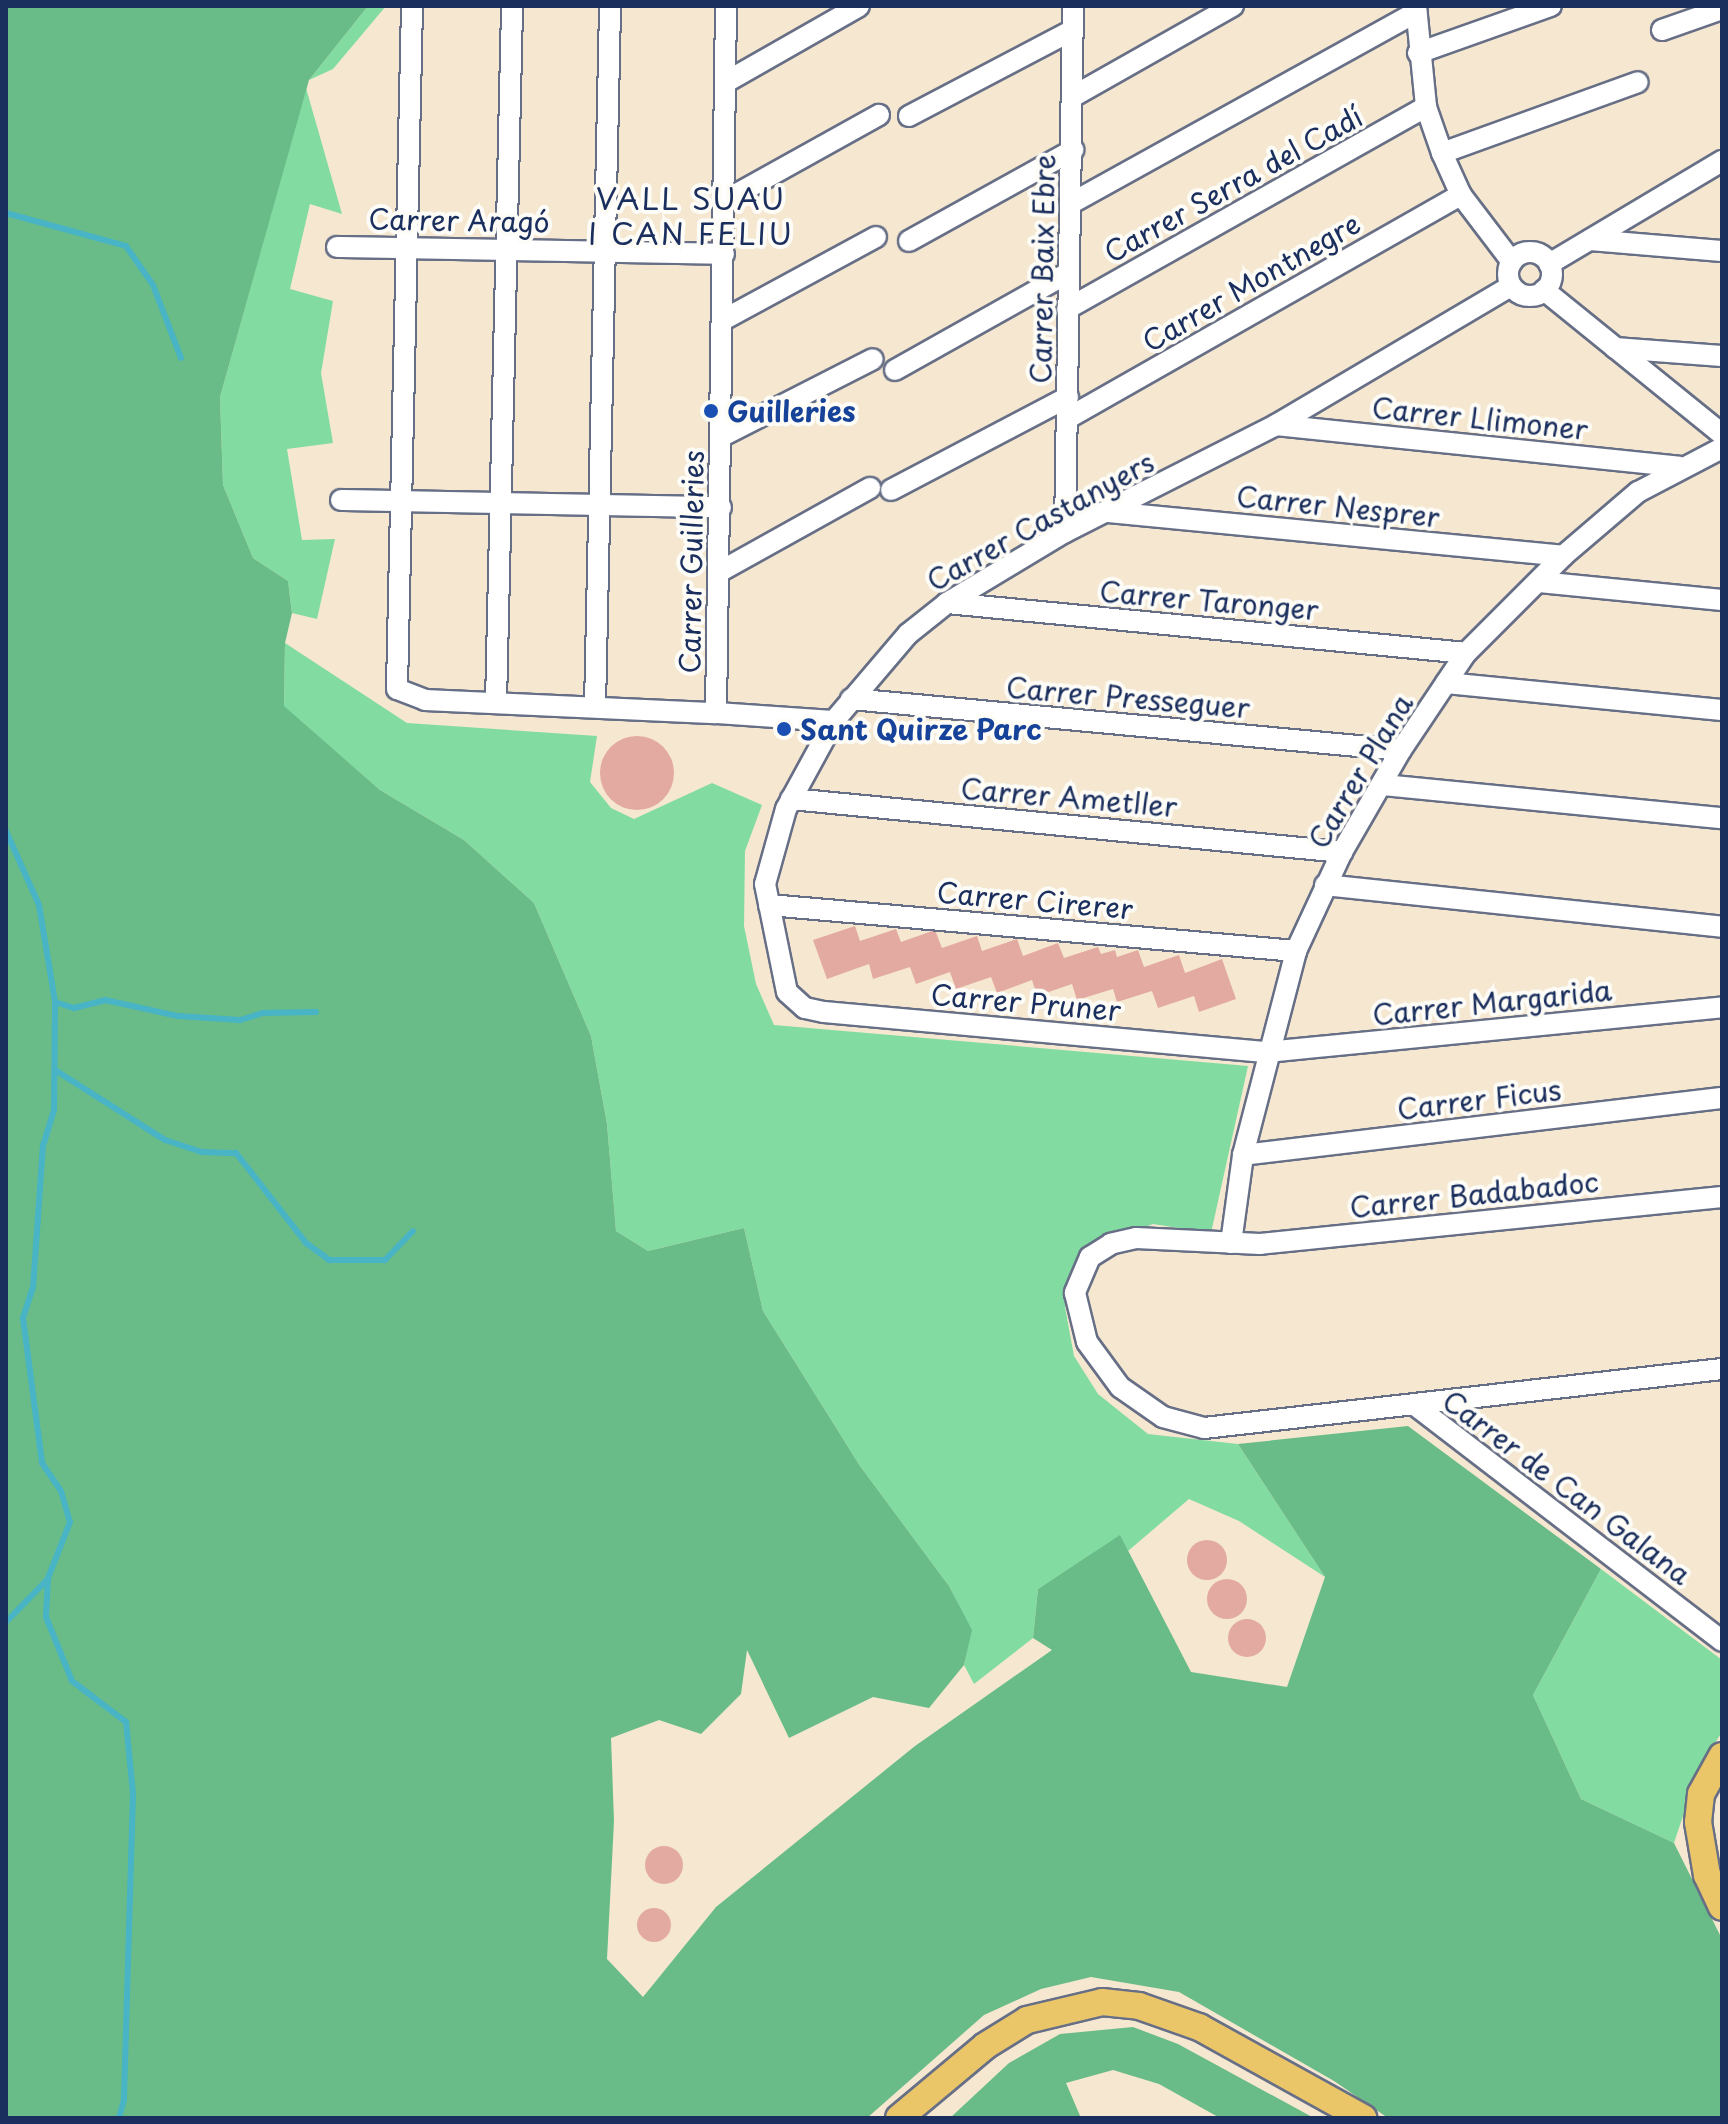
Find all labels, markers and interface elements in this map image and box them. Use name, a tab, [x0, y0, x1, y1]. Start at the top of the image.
street label: Carrer Serra del Cadí	[1097, 99, 1369, 269]
street label: Carrer Baix Ebre	[1023, 153, 1061, 385]
district label: VALL SUAU I CAN FELIU	[588, 180, 794, 250]
street label: Carrer Aragó	[368, 202, 550, 238]
street label: Carrer Montnegre	[1136, 206, 1366, 358]
street label: Carrer Llimoner	[1370, 390, 1590, 446]
place label: Guilleries	[727, 394, 856, 428]
marker: Guilleries	[702, 402, 720, 420]
street label: Carrer Castanyers	[920, 445, 1160, 597]
street label: Carrer Guilleries	[672, 451, 710, 673]
street label: Carrer Nesprer	[1234, 479, 1442, 533]
street label: Carrer Taronger	[1098, 574, 1320, 626]
street label: Carrer Presseguer	[1004, 670, 1252, 724]
street label: Carrer Plana	[1300, 687, 1420, 855]
place label: Sant Quirze Parc	[800, 712, 1044, 746]
marker: Sant Quirze Parc	[775, 720, 793, 738]
street label: Carrer Ametller	[959, 771, 1179, 823]
street label: Carrer Cirerer	[936, 875, 1134, 925]
street label: Carrer Margarida	[1370, 973, 1614, 1031]
street label: Carrer Pruner	[929, 977, 1123, 1027]
street label: Carrer Ficus	[1394, 1072, 1564, 1126]
street label: Carrer Badabadoc	[1348, 1164, 1600, 1224]
street label: Carrer de Can Galana	[1436, 1382, 1698, 1592]

